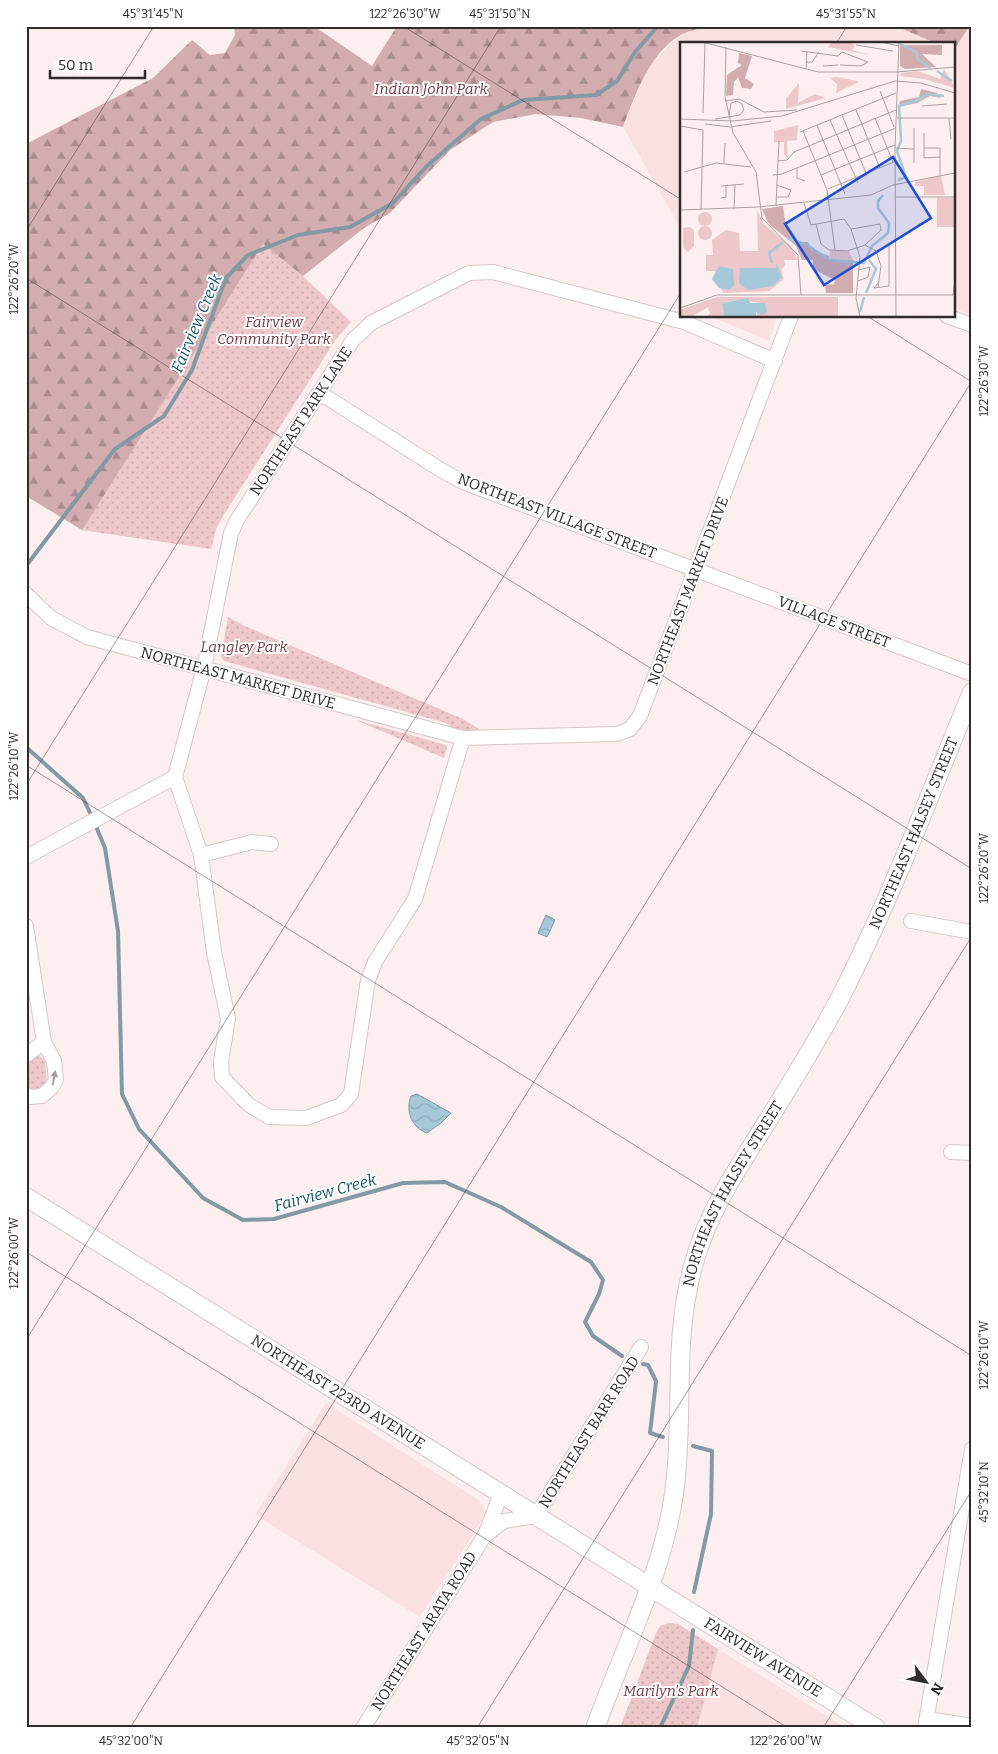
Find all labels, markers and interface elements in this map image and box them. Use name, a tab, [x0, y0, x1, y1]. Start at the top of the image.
text: 45°31'45"N	[123, 7, 184, 21]
text: 122°26'30"W	[369, 7, 441, 21]
text: 45°31'50"N	[469, 7, 531, 21]
text: 45°31'55"N	[816, 7, 876, 21]
inset map	[680, 42, 956, 318]
scale bar	[50, 48, 145, 80]
text: 50 m	[58, 56, 94, 74]
park label: Indian John Park	[374, 80, 489, 98]
text: 122°26'20"W	[7, 243, 21, 314]
water label: Fairview Creek	[167, 271, 226, 375]
park label: Fairview Community Park	[217, 313, 332, 348]
street label: NORTHEAST PARK LANE	[246, 343, 356, 499]
text: 122°26'30"W	[977, 345, 991, 417]
street label: NORTHEAST VILLAGE STREET	[455, 470, 659, 562]
street label: NORTHEAST MARKET DRIVE	[644, 494, 732, 688]
street label: VILLAGE STREET	[775, 592, 893, 652]
park label: Langley Park	[200, 638, 288, 656]
street label: NORTHEAST MARKET DRIVE	[139, 643, 337, 713]
text: 122°26'10"W	[7, 731, 21, 801]
street label: NORTHEAST HALSEY STREET	[866, 734, 962, 932]
text: 122°26'20"W	[977, 832, 991, 903]
one-way arrow	[50, 1070, 58, 1086]
street label: NORTHEAST HALSEY STREET	[679, 1098, 787, 1288]
water label: Fairview Creek	[272, 1170, 379, 1215]
text: 122°26'00"W	[7, 1216, 21, 1289]
text: 122°26'10"W	[977, 1320, 991, 1390]
street label: NORTHEAST 223RD AVENUE	[248, 1331, 428, 1453]
street label: NORTHEAST BARR ROAD	[535, 1353, 643, 1511]
text: 45°32'10"N	[977, 1461, 991, 1523]
street label: NORTHEAST ARATA ROAD	[368, 1548, 480, 1714]
street label: FAIRVIEW AVENUE	[701, 1614, 825, 1701]
north arrow	[900, 1656, 950, 1706]
text: N	[926, 1680, 947, 1698]
park label: Marilyn's Park	[623, 1682, 720, 1700]
text: 45°32'00"N	[99, 1734, 164, 1748]
text: 45°32'05"N	[447, 1734, 510, 1748]
text: 122°26'00"W	[750, 1734, 823, 1748]

